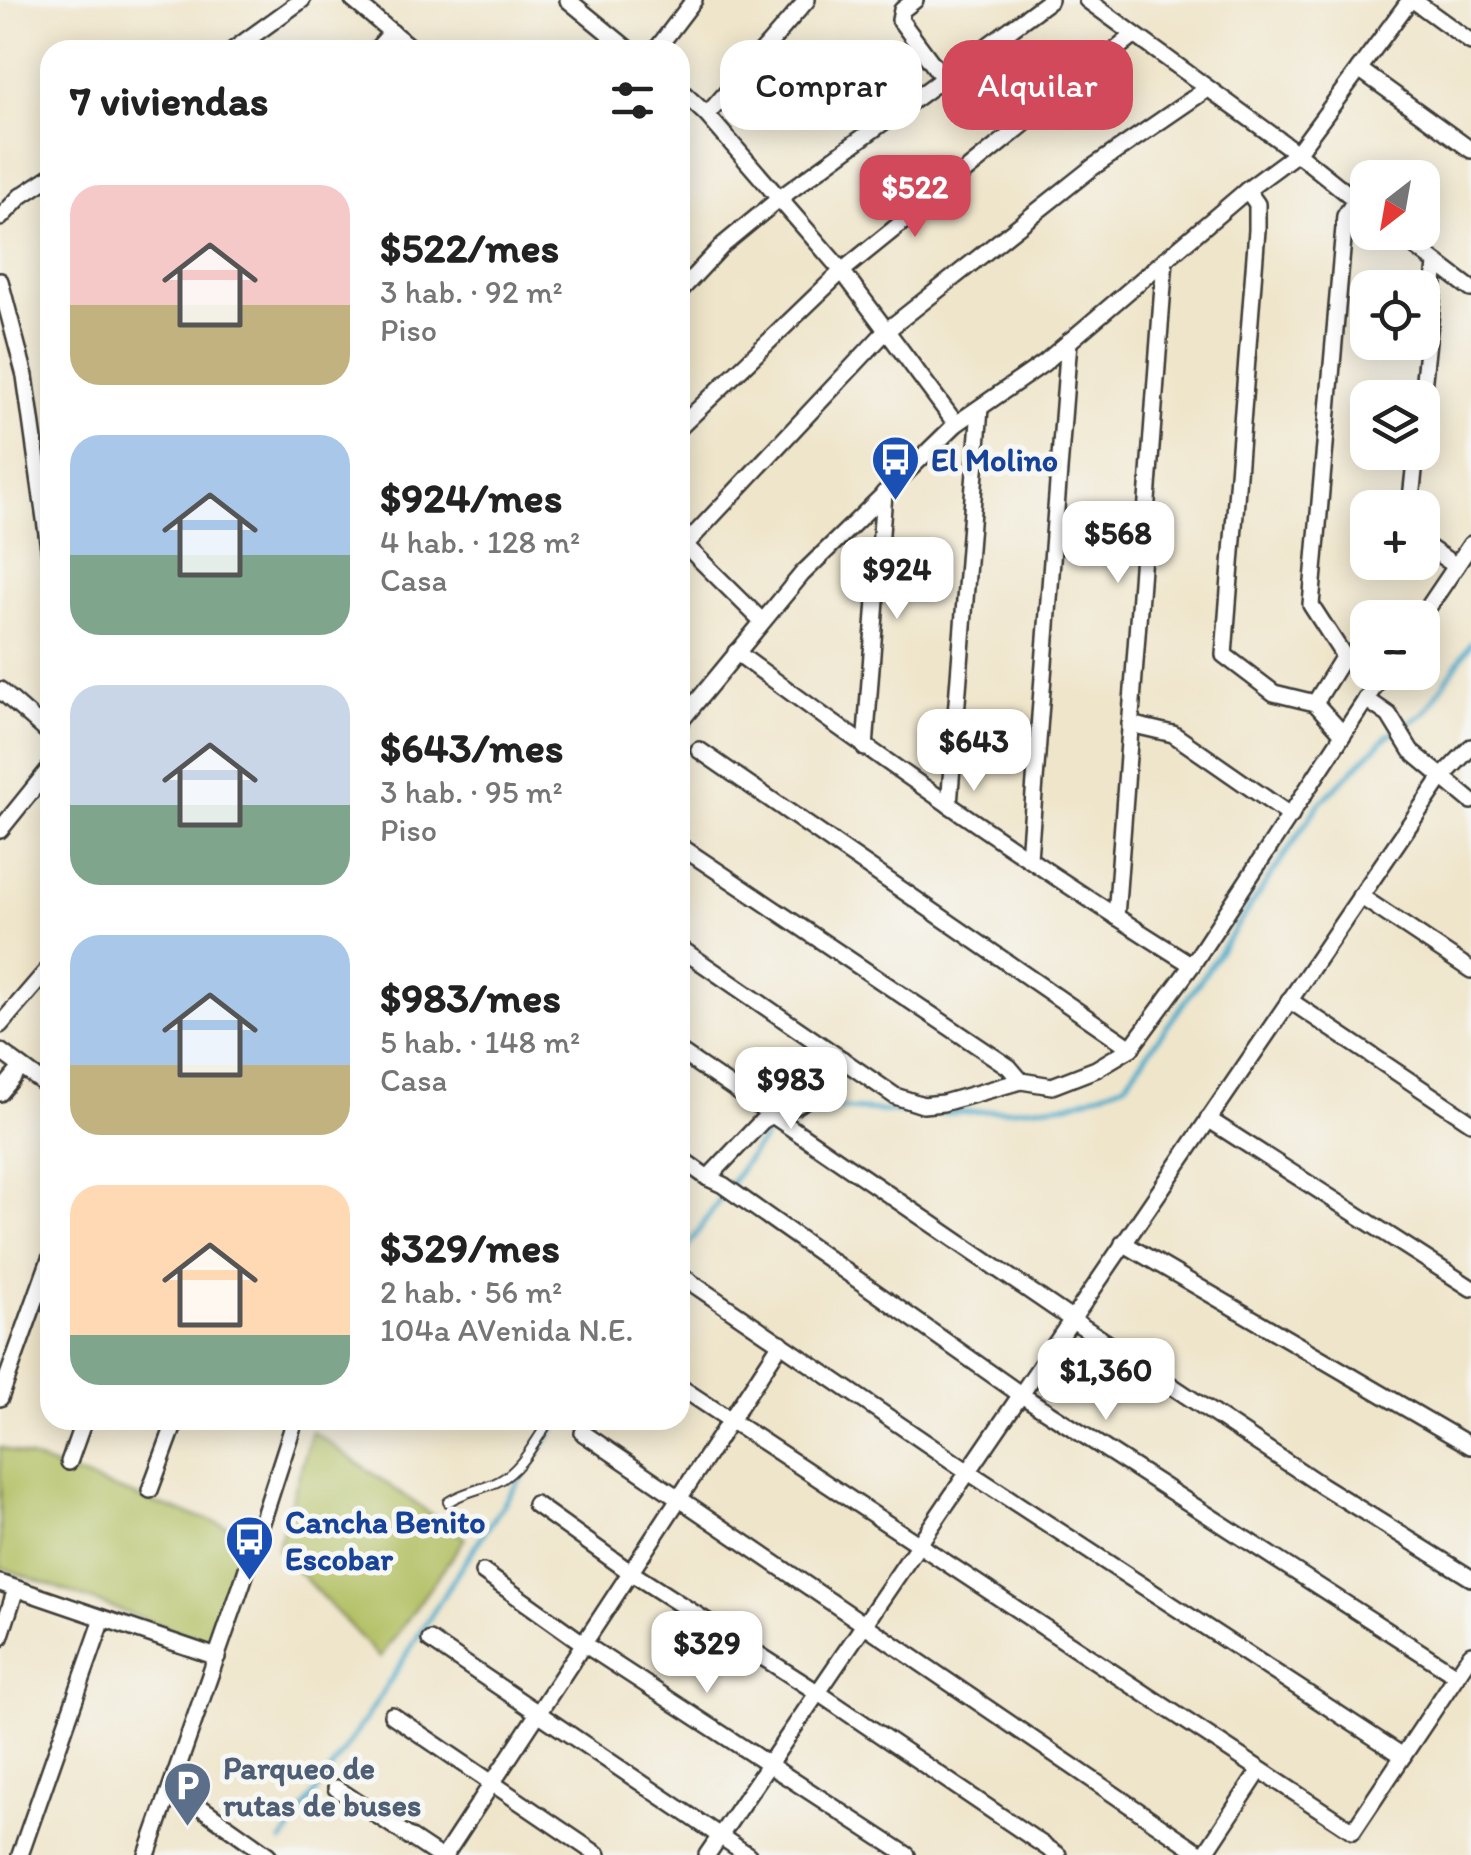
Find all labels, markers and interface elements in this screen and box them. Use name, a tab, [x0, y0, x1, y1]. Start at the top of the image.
chip: Comprar	[720, 40, 922, 130]
chip: Alquilar	[942, 40, 1133, 130]
icon: filters	[605, 73, 660, 128]
text: 7 viviendas	[70, 75, 269, 126]
pin: $522	[856, 155, 974, 240]
north arrow	[1350, 160, 1440, 250]
map controls	[1350, 160, 1440, 690]
text: $522	[882, 168, 948, 206]
text: $522/mes	[380, 222, 559, 273]
icon: home	[150, 225, 270, 345]
button: locate	[1350, 270, 1440, 360]
text: 3 hab. · 92 m²	[380, 273, 563, 311]
text: Piso	[380, 311, 437, 349]
button: layers	[1350, 380, 1440, 470]
bus stop icon: El Molino	[870, 434, 922, 502]
place label: El Molino	[931, 441, 1058, 479]
text: $924/mes	[380, 472, 562, 523]
icon: home	[150, 475, 270, 595]
button: +	[1350, 490, 1440, 580]
pin: $568	[1059, 501, 1177, 586]
text: $568	[1084, 514, 1152, 552]
text: 4 hab. · 128 m²	[380, 523, 580, 561]
pin: $924	[838, 537, 956, 622]
text: $924	[862, 550, 932, 588]
text: Casa	[380, 561, 447, 599]
button: −	[1350, 600, 1440, 690]
pin: $643	[915, 709, 1033, 794]
text: $643/mes	[380, 722, 563, 773]
text: $643	[939, 722, 1009, 760]
icon: home	[150, 725, 270, 845]
text: 3 hab. · 95 m²	[380, 773, 563, 811]
text: Piso	[380, 811, 437, 849]
text: $983/mes	[380, 972, 561, 1023]
icon: home	[150, 975, 270, 1095]
text: 5 hab. · 148 m²	[380, 1023, 580, 1061]
pin: $983	[732, 1047, 850, 1132]
text: $983	[757, 1060, 825, 1098]
text: Casa	[380, 1061, 447, 1099]
text: $329/mes	[380, 1222, 560, 1273]
icon: home	[150, 1225, 270, 1345]
text: 2 hab. · 56 m²	[380, 1273, 562, 1311]
text: 104a AVenida N.E.	[380, 1311, 633, 1349]
pin: $1,360	[1025, 1338, 1187, 1423]
text: $1,360	[1060, 1351, 1152, 1389]
place label: Cancha Benito Escobar	[285, 1503, 485, 1578]
bus stop icon: Cancha Benito Escobar	[224, 1514, 276, 1582]
pin: $329	[648, 1611, 766, 1696]
text: $329	[673, 1624, 741, 1662]
place label: Parqueo de rutas de buses	[223, 1749, 421, 1824]
parking icon: Parqueo de rutas de buses	[162, 1760, 214, 1828]

